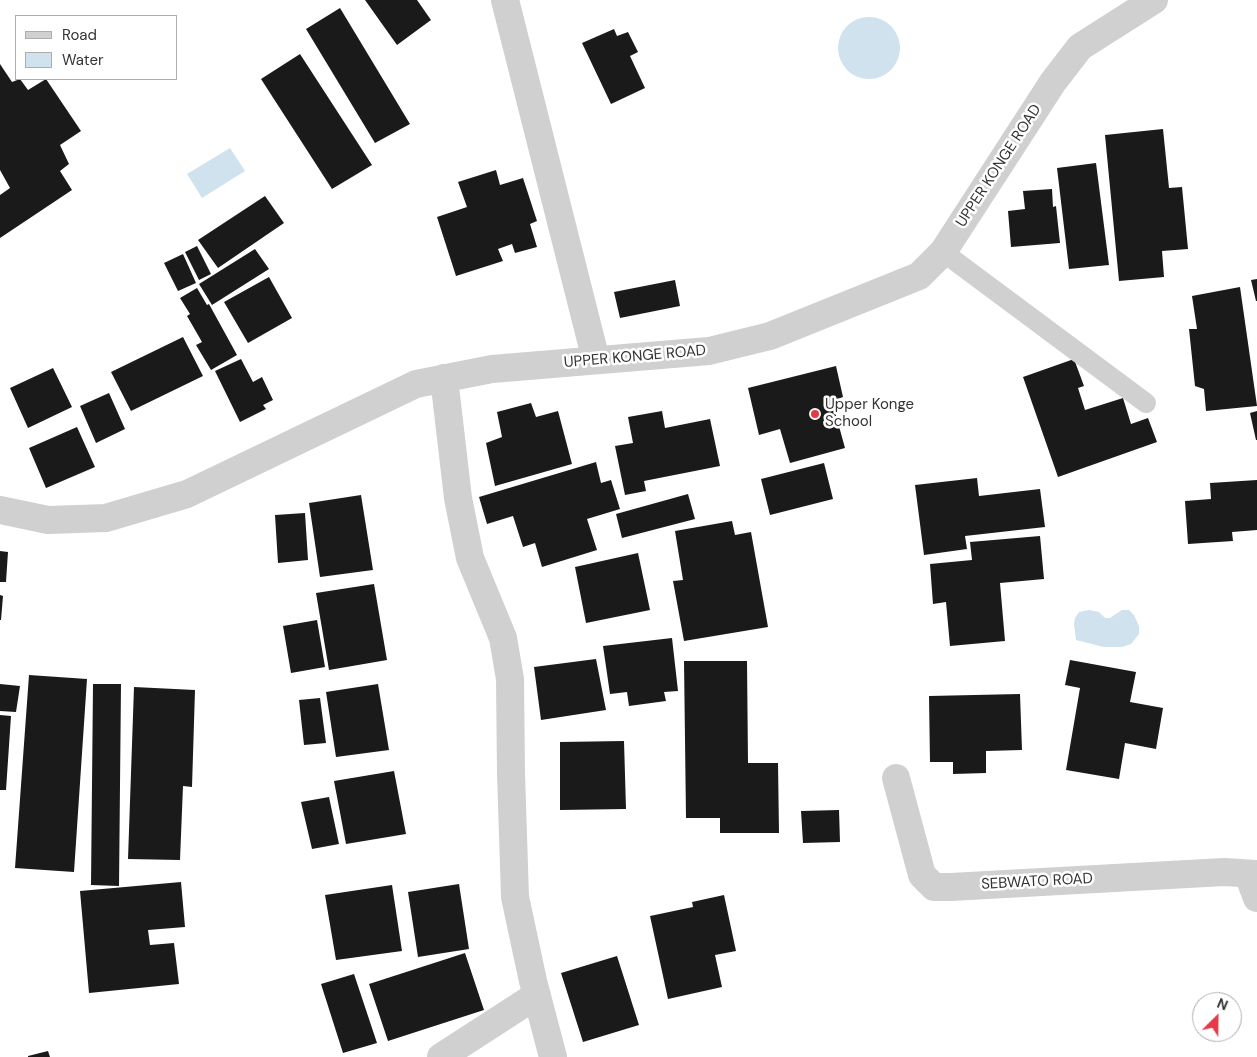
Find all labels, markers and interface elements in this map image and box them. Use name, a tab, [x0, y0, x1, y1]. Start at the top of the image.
legend	[15, 15, 178, 80]
text: Road	[62, 25, 97, 45]
text: Water	[62, 50, 103, 70]
street label: UPPER KONGE ROAD	[953, 101, 1045, 231]
street label: UPPER KONGE ROAD	[563, 342, 707, 372]
place label: Upper Konge School	[825, 396, 914, 431]
marker: Upper Konge School	[809, 408, 821, 420]
street label: SEBWATO ROAD	[981, 870, 1093, 894]
north arrow	[1192, 992, 1242, 1042]
text: N	[1214, 994, 1231, 1014]

